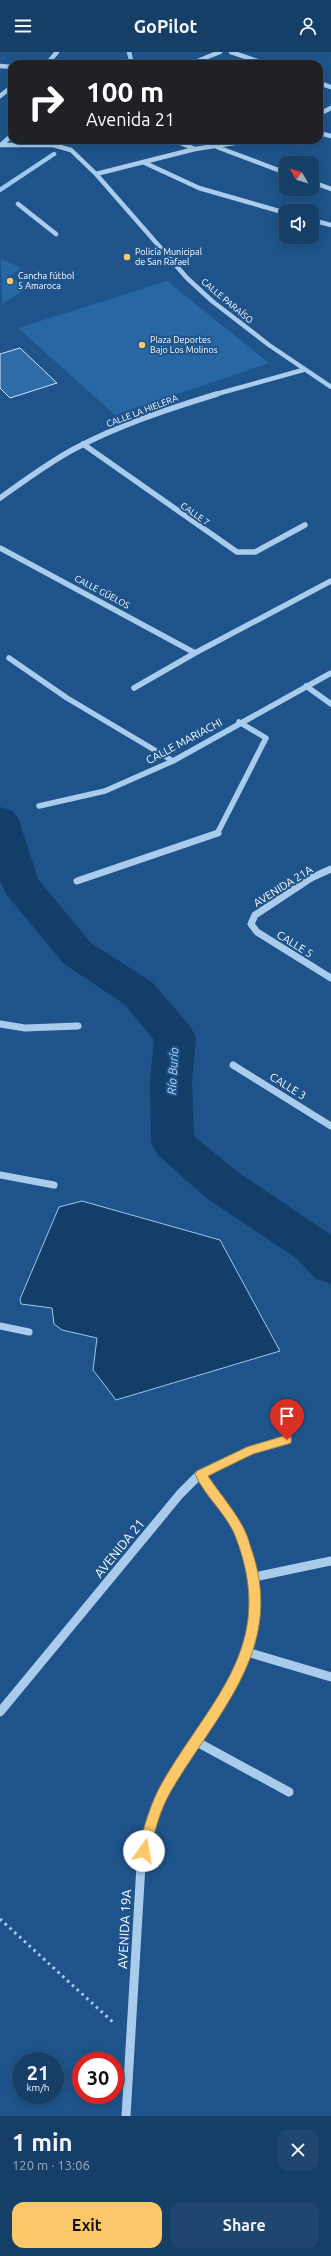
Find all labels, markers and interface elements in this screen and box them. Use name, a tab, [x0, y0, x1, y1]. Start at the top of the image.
icon: menu	[12, 15, 34, 37]
icon: person	[297, 15, 319, 37]
text: GoPilot	[134, 16, 197, 36]
icon: right	[20, 76, 72, 128]
text: 100 m	[86, 76, 164, 107]
text: Avenida 21	[86, 109, 175, 129]
north arrow	[279, 156, 319, 196]
map controls	[279, 156, 319, 244]
button: sound	[279, 204, 319, 244]
place label: Policía Municipal de San Rafael	[135, 247, 203, 267]
marker: Policía Municipal de San Rafael	[122, 252, 132, 262]
place label: Cancha fútbol 5 Amaroca	[18, 271, 75, 291]
street label: CALLE PARAÍSO	[199, 275, 256, 326]
marker: Cancha fútbol 5 Amaroca	[5, 276, 15, 286]
place label: Plaza Deportes Bajo Los Molinos	[150, 335, 218, 355]
marker: Plaza Deportes Bajo Los Molinos	[137, 340, 147, 350]
street label: CALLE LA HIELERA	[105, 393, 179, 429]
street label: CALLE 7	[179, 500, 211, 528]
street label: CALLE GÜELOS	[73, 573, 132, 611]
street label: CALLE MARIACHI	[144, 716, 224, 766]
street label: AVENIDA 21A	[251, 863, 315, 909]
street label: CALLE 5	[275, 928, 315, 960]
water label: Río Burío	[165, 1046, 180, 1095]
street label: CALLE 3	[268, 1070, 308, 1102]
pin	[270, 1399, 304, 1440]
icon: arrive	[276, 1405, 298, 1427]
street label: AVENIDA 21	[91, 1516, 147, 1580]
position arrow	[123, 1830, 165, 1872]
street label: AVENIDA 19A	[115, 1888, 133, 1969]
speed limit sign: 30	[72, 2052, 124, 2104]
text: 21	[27, 2061, 49, 2084]
text: km/h	[26, 2082, 50, 2093]
text: 1 min	[12, 2129, 73, 2156]
button: close	[277, 2129, 319, 2171]
text: 120 m · 13:06	[12, 2158, 90, 2172]
button: Exit	[12, 2202, 162, 2248]
button: Share	[170, 2202, 319, 2248]

